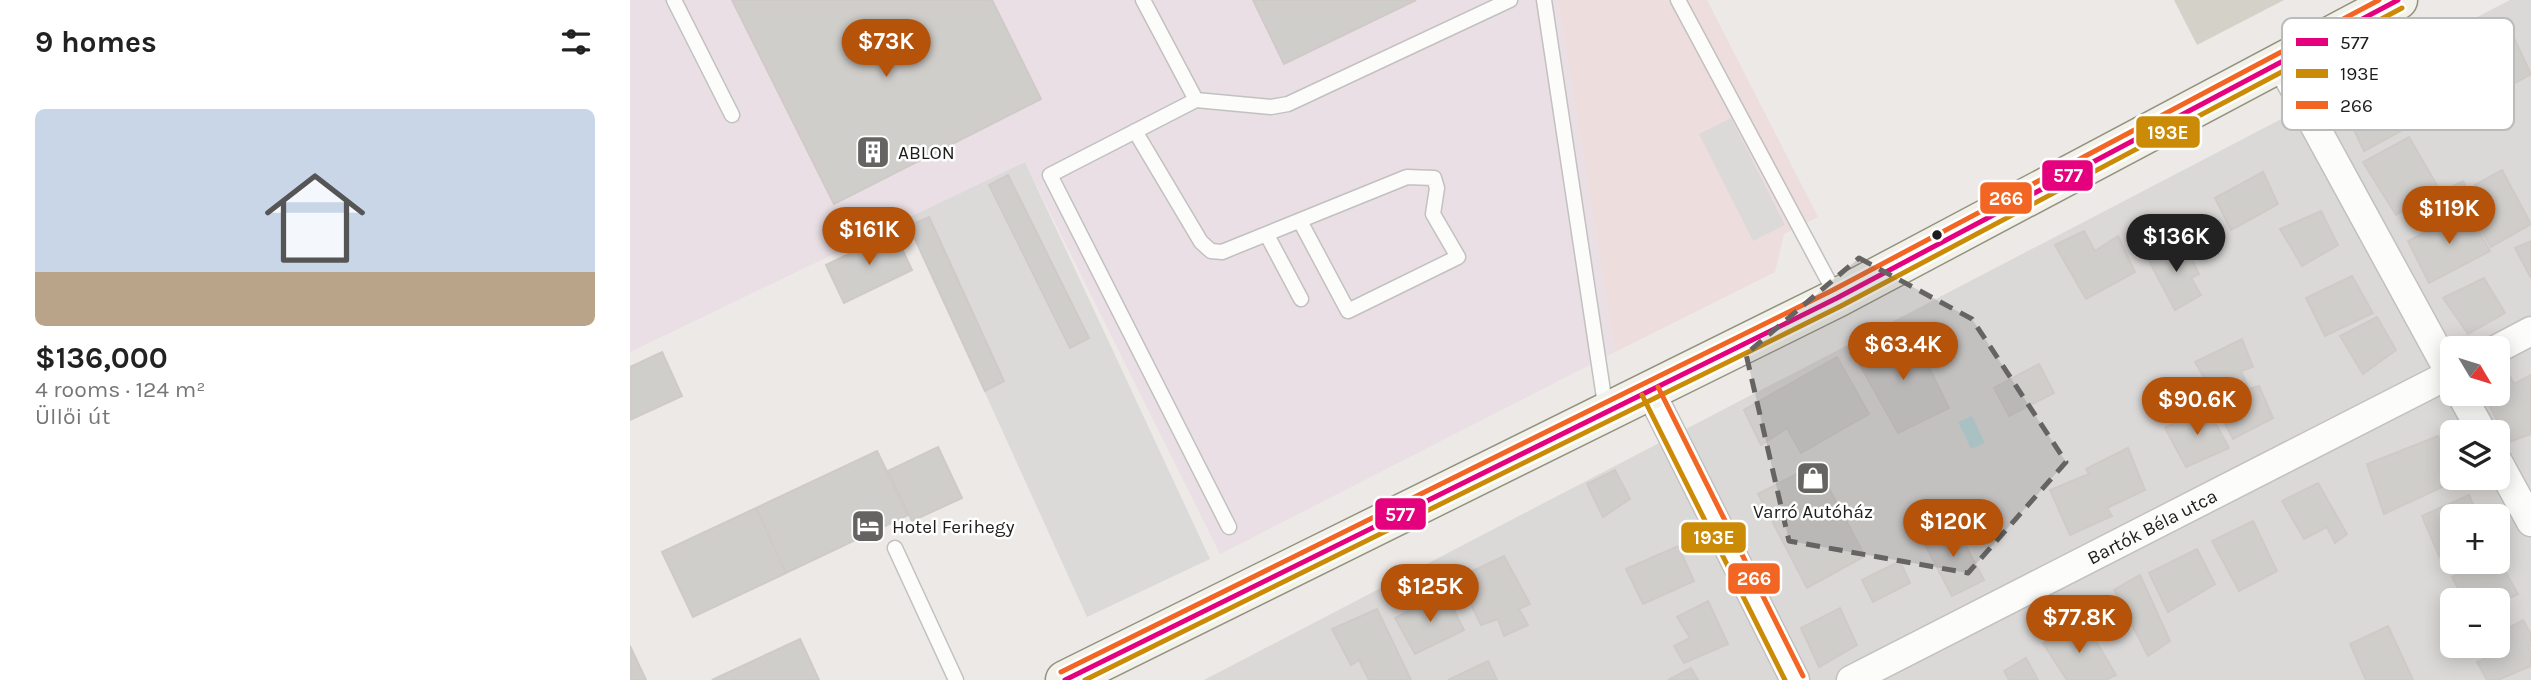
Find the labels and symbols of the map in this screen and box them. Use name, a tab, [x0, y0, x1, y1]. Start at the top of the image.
legend	[2282, 18, 2514, 130]
pin: $73K	[845, 20, 927, 79]
text: 577	[2340, 32, 2369, 54]
text: 193E	[2340, 63, 2379, 85]
text: 266	[2340, 95, 2373, 117]
line badge: 193E	[2135, 115, 2201, 149]
text: 193E	[2147, 122, 2189, 144]
building icon: ABLON	[854, 133, 892, 171]
place label: ABLON	[898, 142, 955, 164]
line badge: 577	[2041, 159, 2094, 192]
text: 577	[2053, 165, 2084, 187]
line badge: 266	[1979, 181, 2033, 215]
pin: $119K	[2400, 187, 2498, 246]
text: 266	[1989, 188, 2023, 210]
pin: $161K	[820, 208, 918, 267]
pin: $136K	[2127, 215, 2225, 274]
unlabelled marker	[1930, 228, 1944, 242]
pin: $63.4K	[1846, 322, 1960, 382]
north arrow	[2440, 336, 2510, 406]
pin: $90.6K	[2140, 378, 2254, 437]
shop icon: Varró Autóház	[1794, 459, 1832, 497]
street label: Bartók Béla utca	[2084, 485, 2221, 569]
line badge: 577	[1374, 497, 1427, 531]
pin: $120K	[1904, 500, 2002, 559]
place label: Varró Autóház	[1753, 501, 1873, 523]
text: 577	[1385, 504, 1416, 526]
hotel icon: Hotel Ferihegy	[849, 507, 887, 545]
place label: Hotel Ferihegy	[892, 516, 1015, 538]
line badge: 193E	[1680, 521, 1747, 554]
text: 193E	[1693, 527, 1735, 549]
line badge: 266	[1727, 562, 1781, 595]
pin: $125K	[1381, 564, 1479, 624]
text: 266	[1737, 568, 1771, 590]
pin: $77.8K	[2022, 596, 2136, 655]

